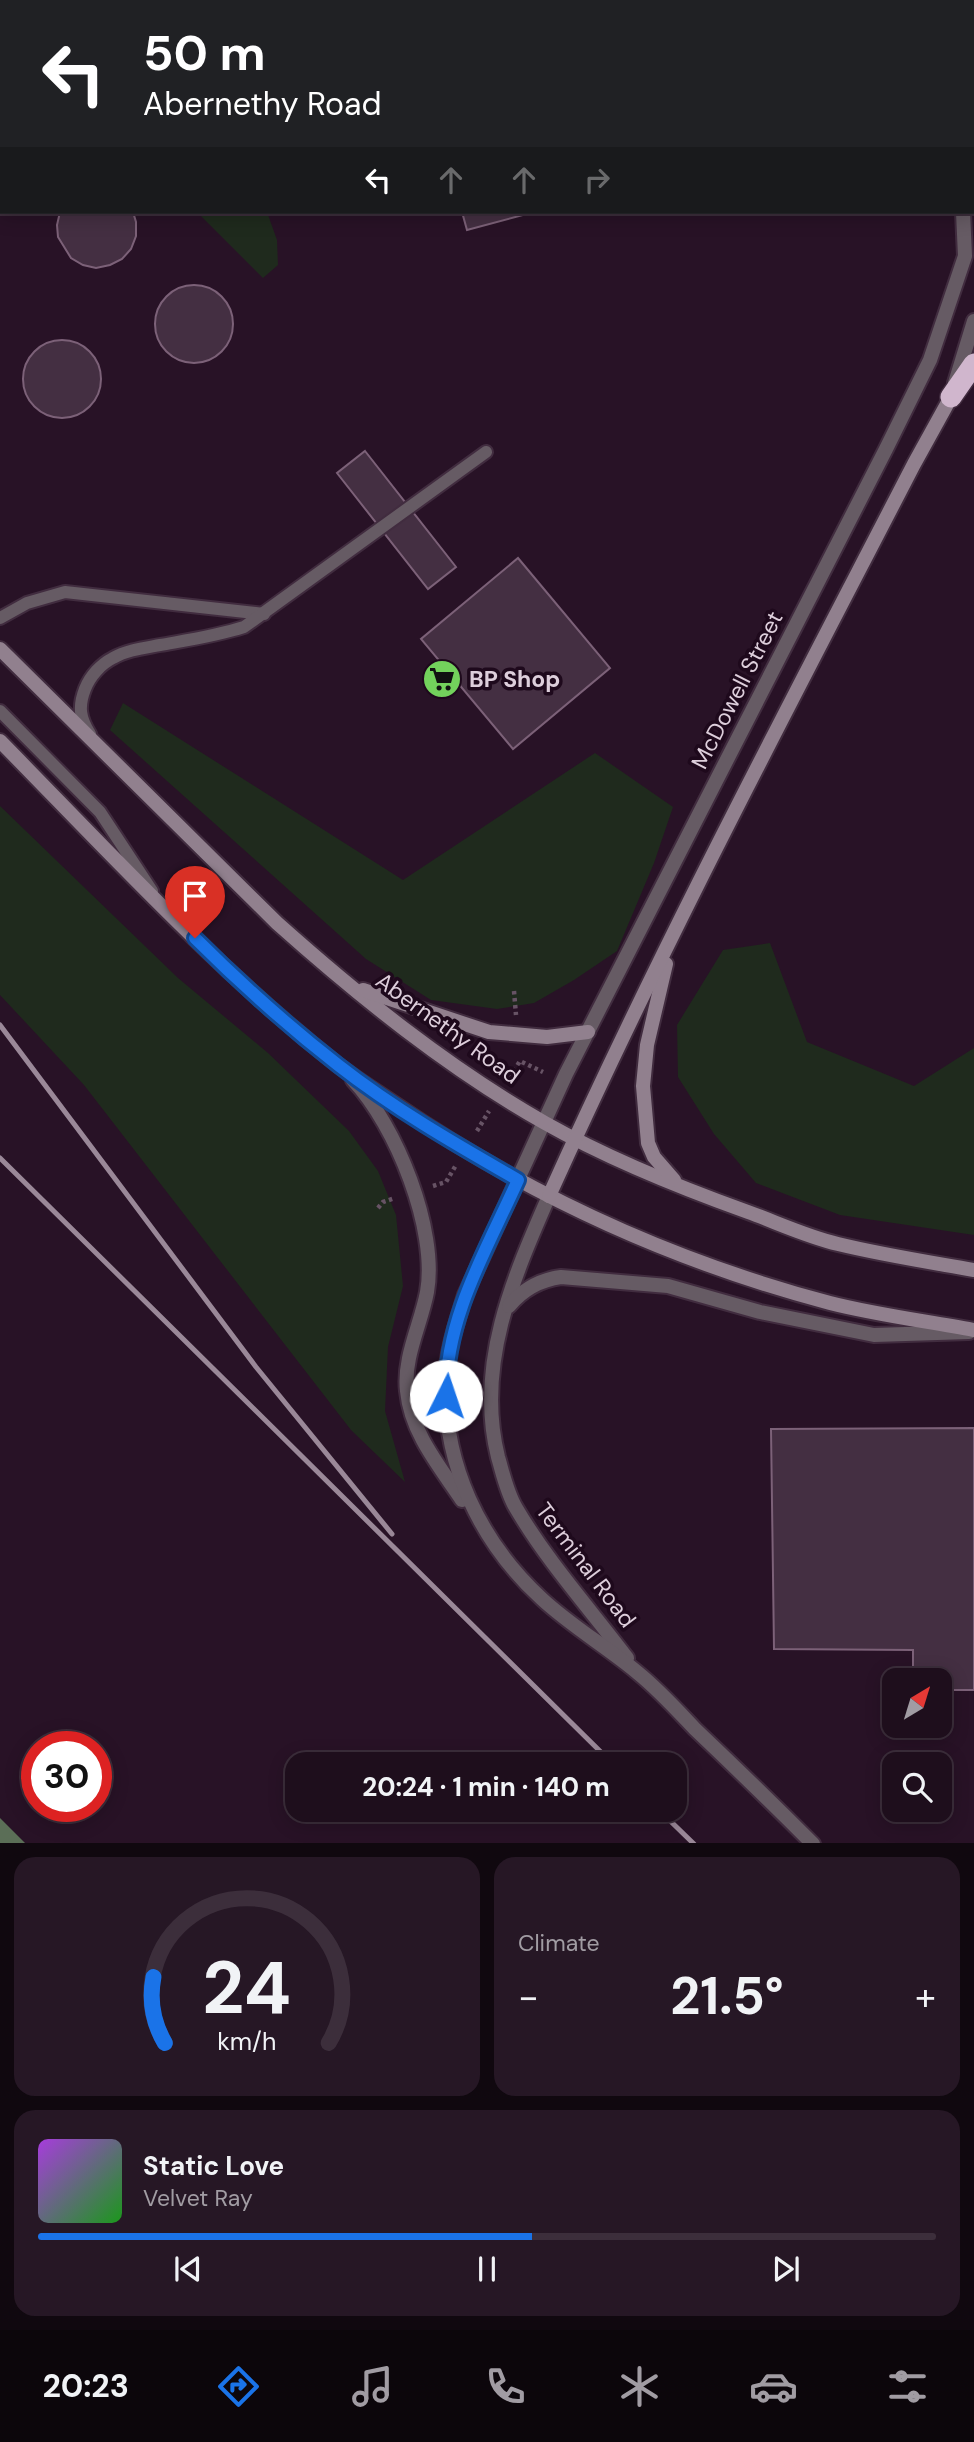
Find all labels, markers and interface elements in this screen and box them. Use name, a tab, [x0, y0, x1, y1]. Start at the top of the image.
text: 50 m	[143, 21, 266, 85]
icon: left	[28, 28, 119, 119]
text: Abernethy Road	[143, 83, 382, 125]
icon: left	[359, 161, 397, 199]
icon: ahead	[432, 161, 470, 199]
icon: ahead	[505, 161, 543, 199]
icon: right	[578, 161, 616, 199]
street label: McDowell Street	[684, 606, 790, 774]
supermarket icon: BP Shop	[421, 658, 463, 700]
place label: BP Shop	[469, 664, 560, 694]
pin	[165, 866, 225, 938]
icon: arrive	[176, 877, 214, 915]
street label: Abernethy Road	[370, 965, 526, 1091]
position arrow	[409, 1359, 483, 1433]
street label: Terminal Road	[529, 1496, 643, 1634]
north arrow	[882, 1668, 952, 1738]
map controls	[882, 1668, 952, 1822]
speed limit sign: 30	[21, 1731, 112, 1822]
button: search	[882, 1752, 952, 1822]
text: 20:24 · 1 min · 140 m	[362, 1770, 610, 1804]
text: Climate	[518, 1928, 600, 1958]
text: 24	[203, 1941, 291, 2036]
text: 21.5°	[670, 1962, 784, 2030]
text: −	[518, 1972, 539, 2022]
text: +	[915, 1972, 936, 2022]
text: km/h	[217, 2024, 277, 2057]
text: Static Love	[143, 2149, 284, 2183]
text: Velvet Ray	[143, 2183, 253, 2213]
icon: previous	[169, 2250, 207, 2288]
icon: pause	[468, 2250, 506, 2288]
icon: next	[767, 2250, 805, 2288]
icon: directions	[214, 2362, 263, 2411]
icon: music	[348, 2362, 397, 2411]
icon: phone	[481, 2362, 530, 2411]
icon: climate	[615, 2362, 664, 2411]
icon: car	[749, 2362, 798, 2411]
icon: filters	[883, 2362, 932, 2411]
text: 20:23	[42, 2365, 129, 2407]

